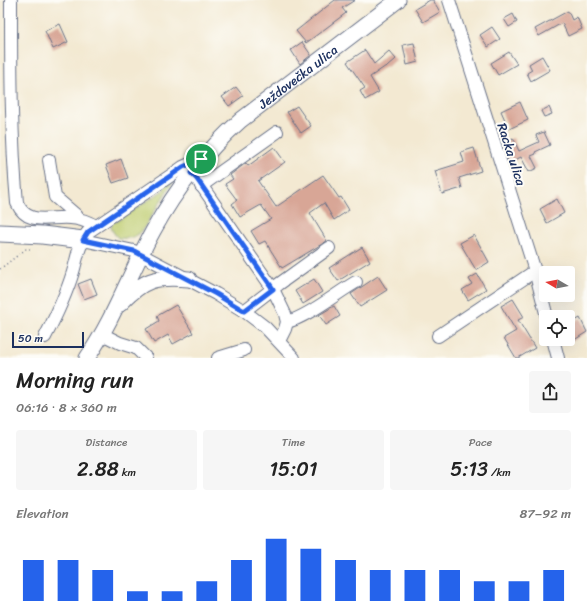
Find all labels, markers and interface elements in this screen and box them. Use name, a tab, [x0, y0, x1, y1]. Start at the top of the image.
street label: Ježdovečka ulica	[252, 39, 343, 116]
street label: Racka ulica	[491, 120, 533, 189]
pin	[184, 142, 218, 176]
icon: arrive	[190, 148, 212, 170]
north arrow	[539, 266, 575, 302]
map controls	[539, 266, 575, 346]
button: locate	[539, 310, 575, 346]
text: 50 m	[18, 329, 43, 348]
scale bar	[12, 330, 84, 349]
text: Morning run	[16, 361, 134, 400]
button: share	[529, 371, 571, 413]
text: 06:16 · 8 × 360 m	[16, 396, 117, 419]
text: Distance	[86, 433, 127, 452]
text: Time	[282, 433, 305, 452]
text: Pace	[469, 433, 492, 452]
text: 2.88	[77, 452, 119, 487]
text: 15:01	[269, 452, 318, 487]
text: 5:13	[450, 452, 488, 487]
text: km	[119, 463, 136, 482]
text: /km	[488, 463, 511, 482]
text: Elevation	[16, 502, 69, 525]
text: 87–92 m	[520, 502, 571, 525]

